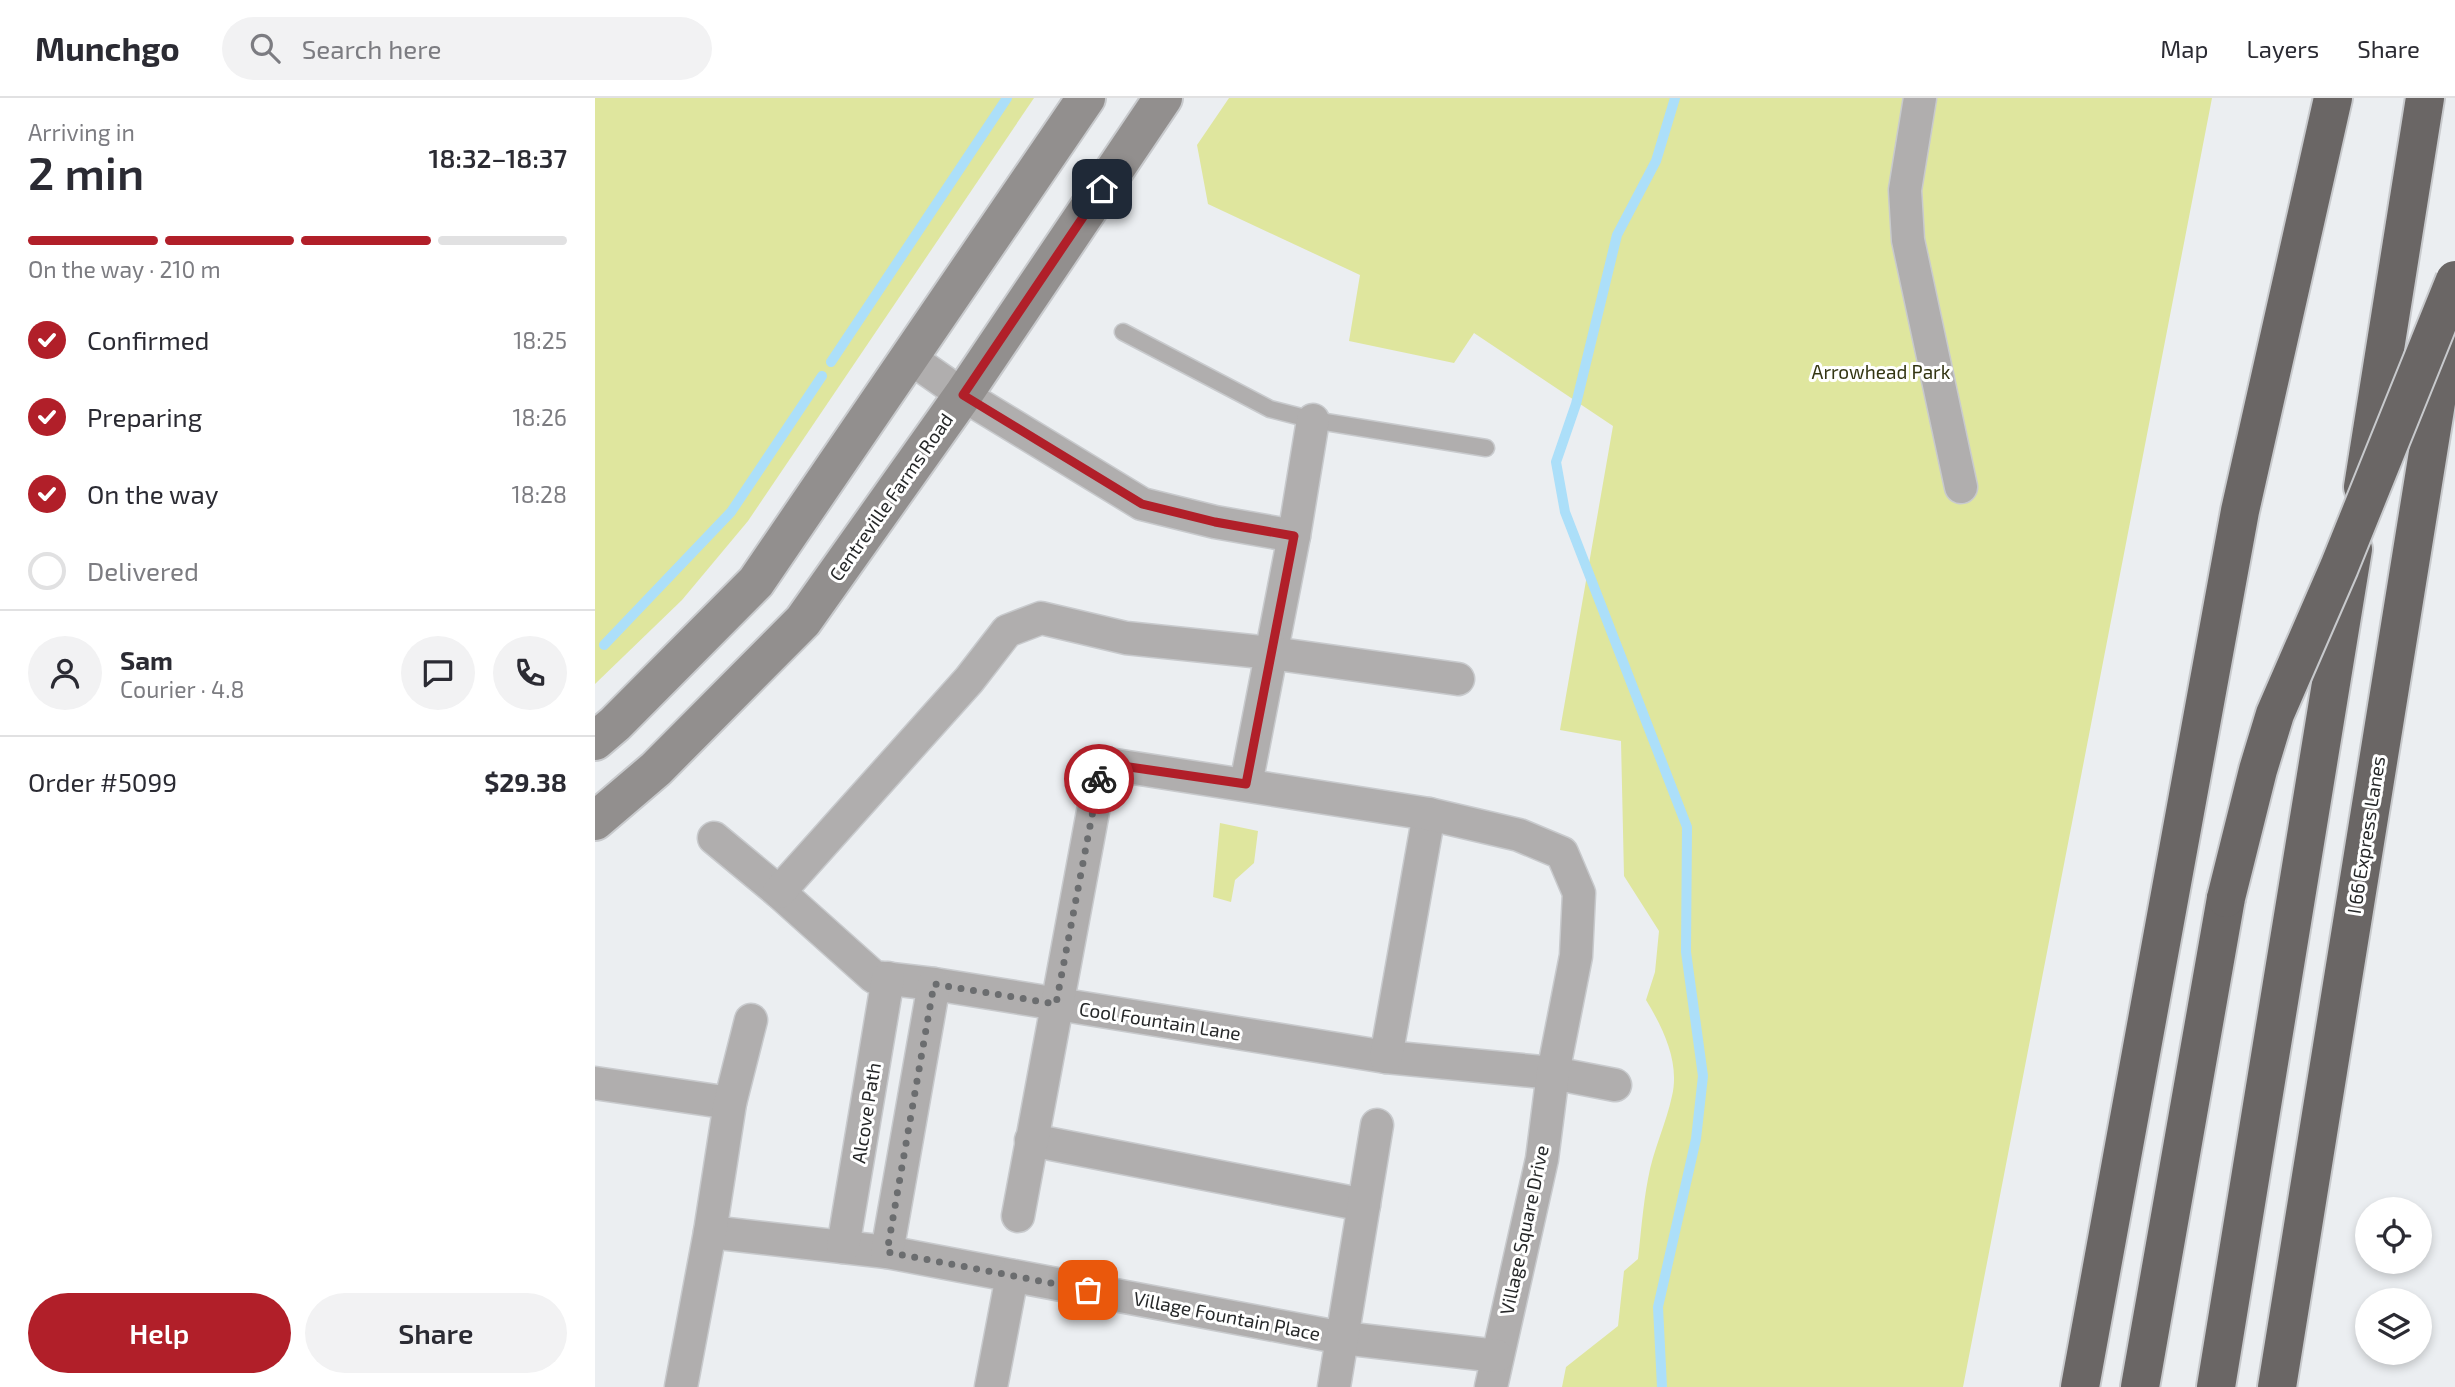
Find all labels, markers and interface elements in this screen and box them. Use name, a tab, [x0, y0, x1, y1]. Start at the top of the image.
search box	[222, 17, 712, 80]
text: Munchgo	[35, 28, 180, 68]
icon: search	[246, 29, 284, 67]
text: Search here	[302, 33, 441, 64]
text: Map	[2160, 34, 2208, 63]
text: Layers	[2246, 34, 2319, 63]
text: Share	[2357, 34, 2420, 63]
text: Arriving in	[28, 118, 135, 146]
text: 18:32–18:37	[429, 142, 567, 173]
text: 2 min	[28, 144, 144, 199]
pin	[1072, 159, 1132, 219]
icon: home	[1083, 170, 1121, 208]
text: On the way · 210 m	[28, 255, 221, 283]
icon: check	[28, 321, 66, 359]
text: Confirmed	[87, 324, 210, 355]
text: 18:25	[513, 326, 567, 354]
park label: Arrowhead Park	[1812, 360, 1951, 383]
icon: check	[28, 398, 66, 436]
text: Preparing	[87, 401, 202, 432]
text: 18:26	[512, 403, 567, 431]
street label: Centreville Farms Road	[824, 408, 957, 585]
icon: check	[28, 475, 66, 513]
text: On the way	[87, 478, 218, 509]
text: 18:28	[512, 480, 567, 508]
text: Delivered	[87, 555, 199, 586]
button: person	[28, 636, 102, 710]
button: chat	[401, 636, 475, 710]
button: phone	[493, 636, 567, 710]
text: Sam	[120, 644, 173, 675]
text: Courier · 4.8	[120, 675, 244, 703]
courier	[1064, 744, 1134, 814]
street label: I 66 Express Lanes	[2342, 755, 2389, 915]
icon: bike	[1080, 760, 1118, 798]
text: Order #5099	[28, 766, 177, 797]
text: $29.38	[484, 766, 567, 797]
street label: Cool Fountain Lane	[1078, 996, 1243, 1045]
street label: Alcove Path	[846, 1061, 885, 1165]
street label: Village Square Drive	[1494, 1143, 1553, 1317]
map controls	[2355, 1197, 2432, 1365]
button: locate	[2355, 1197, 2432, 1274]
pin	[1058, 1260, 1118, 1320]
icon: bag	[1069, 1271, 1107, 1309]
street label: Village Fountain Place	[1132, 1286, 1322, 1345]
button: layers	[2355, 1288, 2432, 1365]
button: Help	[28, 1293, 291, 1373]
button: Share	[305, 1293, 567, 1373]

